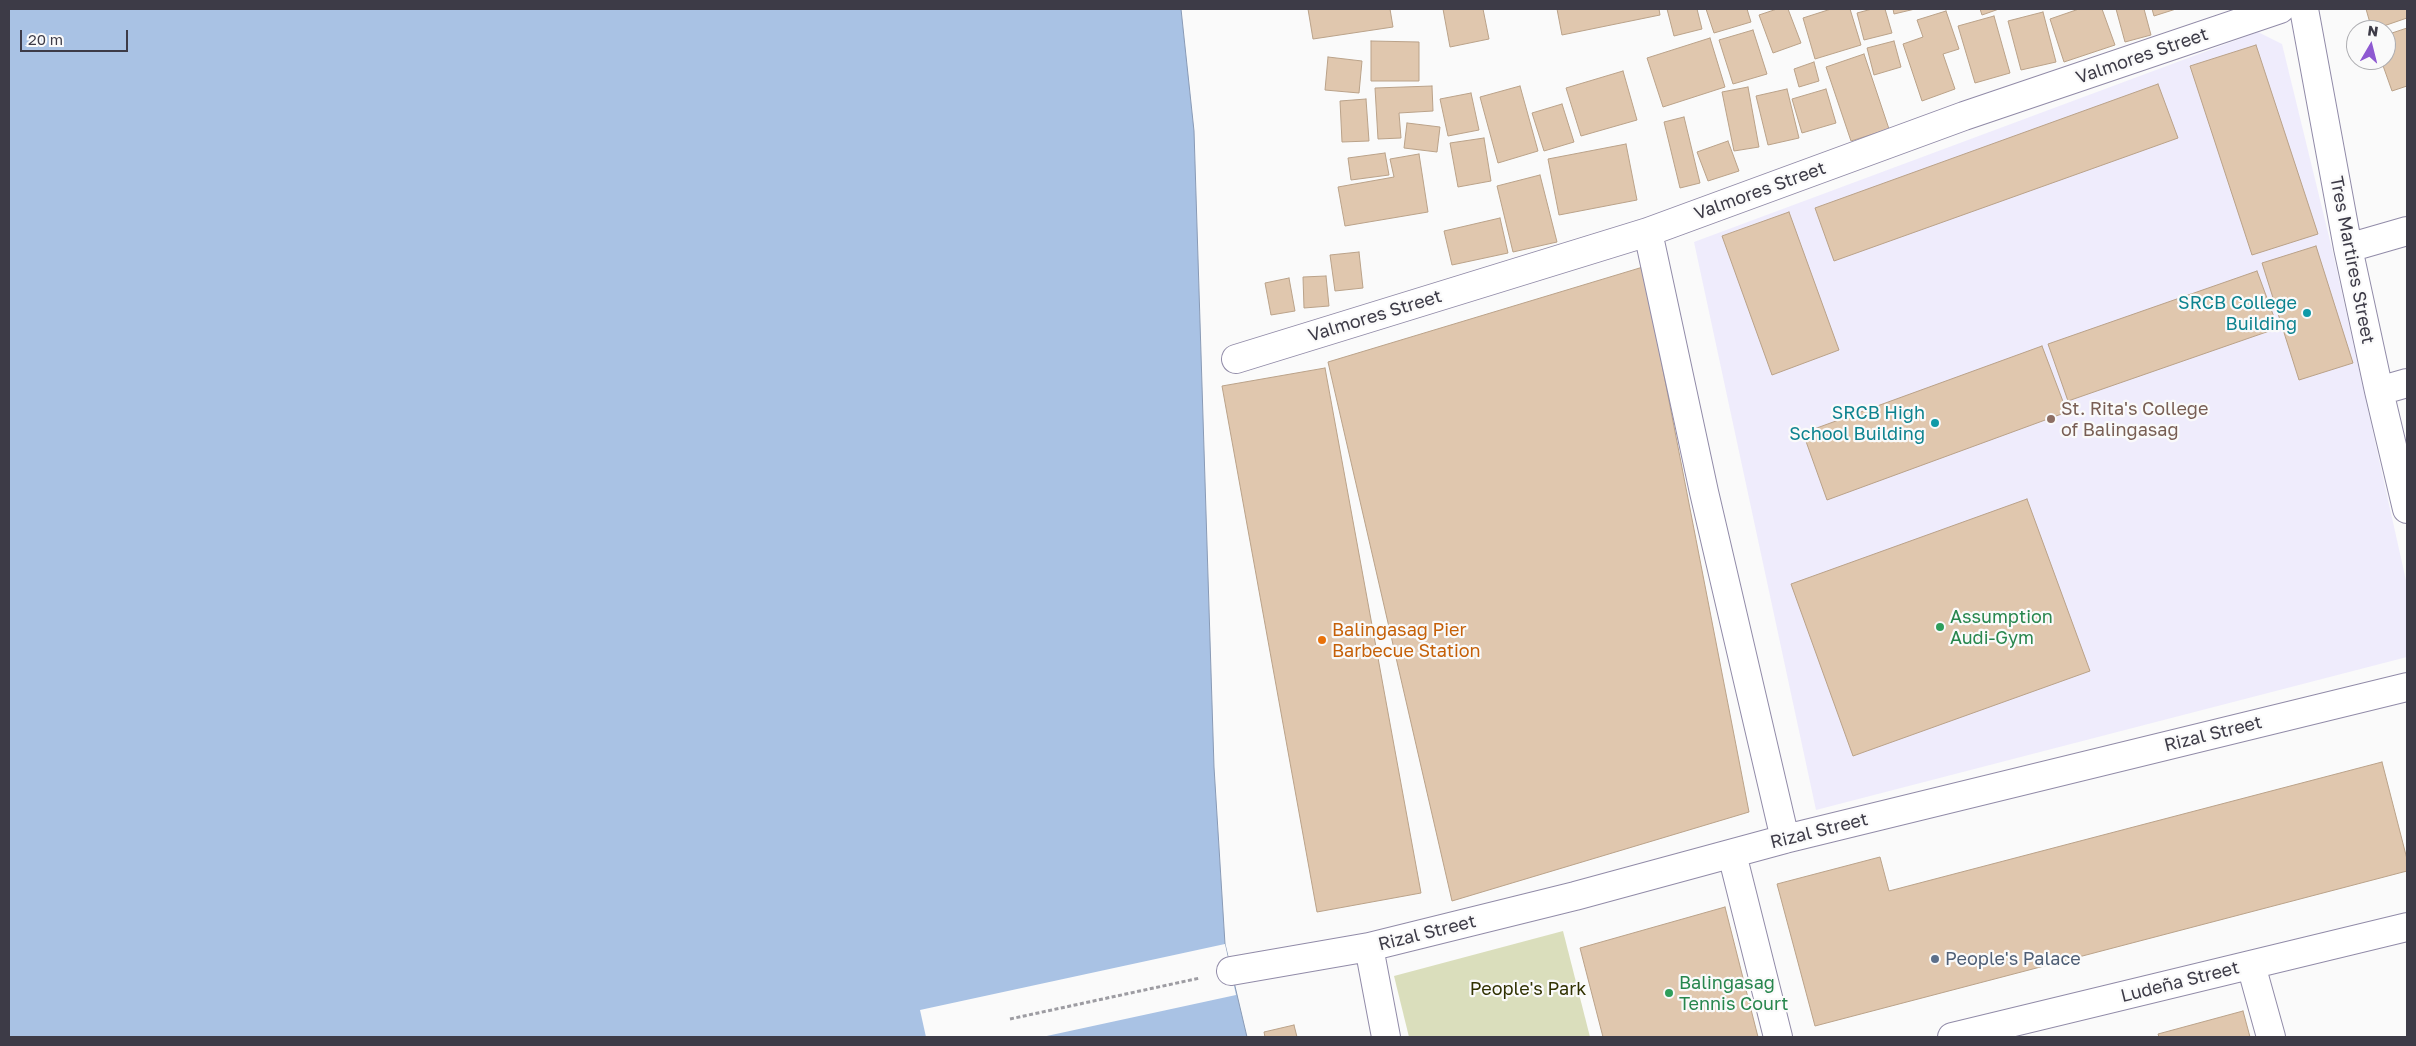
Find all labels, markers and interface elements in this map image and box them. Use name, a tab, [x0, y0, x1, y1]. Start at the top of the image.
scale bar	[22, 20, 130, 52]
north arrow	[2346, 20, 2396, 70]
text: N	[2367, 21, 2379, 40]
street label: Valmores Street	[2073, 23, 2211, 89]
text: 20 m	[28, 30, 63, 48]
street label: Valmores Street	[1691, 157, 1829, 225]
street label: Tres Martires Street	[2325, 174, 2379, 346]
street label: Valmores Street	[1306, 285, 1444, 347]
place label: SRCB College Building	[2178, 292, 2297, 334]
marker: SRCB College Building	[2301, 307, 2313, 319]
place label: St. Rita's College of Balingasag	[2061, 398, 2208, 440]
place label: SRCB High School Building	[1789, 402, 1925, 444]
marker: St. Rita's College of Balingasag	[2045, 413, 2057, 425]
marker: SRCB High School Building	[1929, 417, 1941, 429]
place label: Assumption Audi-Gym	[1950, 606, 2053, 649]
place label: Balingasag Pier Barbecue Station	[1332, 619, 1481, 662]
marker: Assumption Audi-Gym	[1934, 621, 1946, 633]
marker: Balingasag Pier Barbecue Station	[1316, 634, 1328, 646]
street label: Rizal Street	[2162, 711, 2264, 757]
street label: Rizal Street	[1768, 808, 1870, 854]
street label: Rizal Street	[1376, 910, 1478, 956]
place label: People's Palace	[1945, 948, 2081, 970]
marker: People's Palace	[1929, 953, 1941, 965]
street label: Ludeña Street	[2119, 957, 2241, 1007]
place label: Balingasag Tennis Court	[1679, 972, 1788, 1014]
park label: People's Park	[1470, 978, 1586, 1000]
marker: Balingasag Tennis Court	[1663, 987, 1675, 999]

